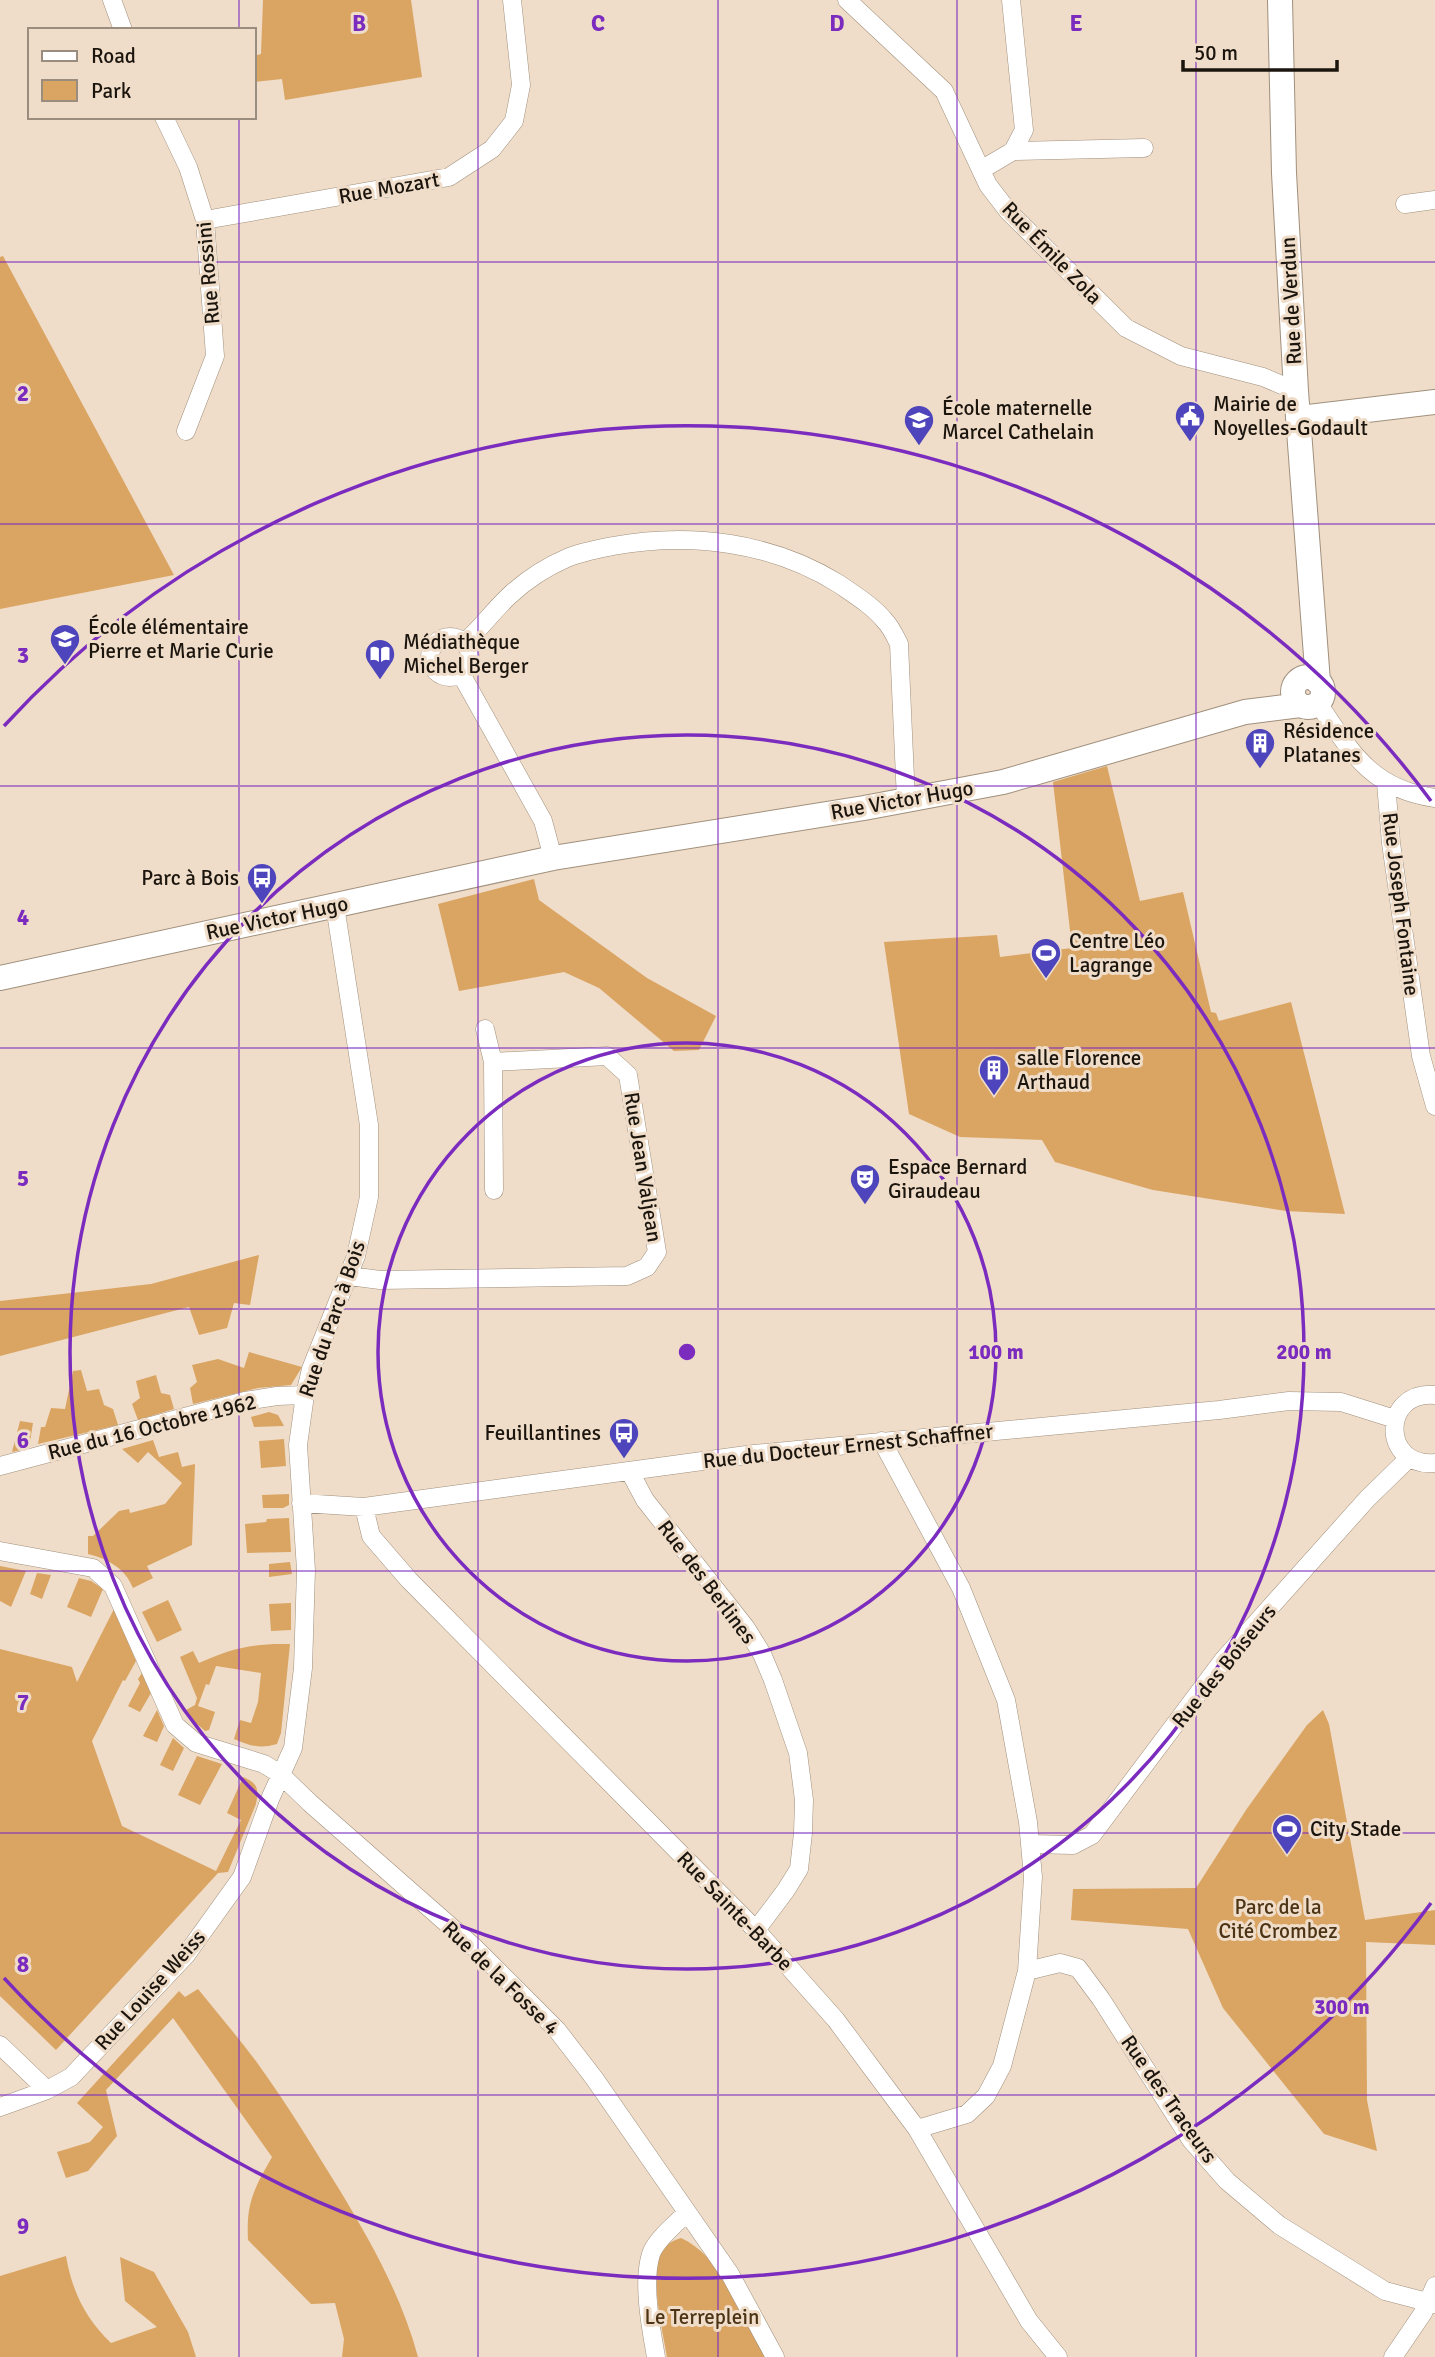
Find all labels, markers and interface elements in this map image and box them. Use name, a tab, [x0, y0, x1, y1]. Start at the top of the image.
text: B	[352, 9, 366, 38]
text: C	[591, 9, 605, 38]
text: D	[829, 9, 845, 38]
text: E	[1069, 9, 1083, 38]
legend	[28, 28, 256, 119]
scale bar	[1183, 28, 1337, 72]
text: 50 m	[1194, 40, 1238, 66]
text: Road	[91, 43, 136, 69]
text: Park	[91, 78, 132, 104]
street label: Rue Mozart	[337, 166, 441, 210]
street label: Rue Émile Zola	[996, 196, 1108, 310]
street label: Rue Rossini	[191, 220, 225, 326]
street label: Rue de Verdun	[1275, 236, 1307, 366]
text: 2	[17, 379, 29, 408]
place label: Mairie de Noyelles-Godault	[1213, 391, 1368, 441]
place label: École maternelle Marcel Cathelain	[942, 395, 1094, 445]
public building icon: Mairie de Noyelles-Godault	[1173, 399, 1207, 443]
school or university icon: École maternelle Marcel Cathelain	[902, 403, 936, 447]
place label: École élémentaire Pierre et Marie Curie	[88, 614, 274, 664]
school or university icon: École élémentaire Pierre et Marie Curie	[48, 622, 82, 666]
place label: Médiathèque Michel Berger	[403, 629, 529, 679]
library icon: Médiathèque Michel Berger	[363, 637, 397, 681]
text: 3	[17, 641, 29, 670]
place label: Résidence Platanes	[1283, 718, 1374, 768]
building icon: Résidence Platanes	[1243, 726, 1277, 770]
street label: Rue Victor Hugo	[829, 775, 975, 825]
street label: Rue Joseph Fontaine	[1377, 811, 1425, 997]
bus stop icon: Parc à Bois	[245, 861, 279, 905]
place label: Parc à Bois	[141, 865, 239, 891]
street label: Rue Victor Hugo	[204, 890, 350, 946]
text: 4	[17, 903, 29, 932]
place label: Centre Léo Lagrange	[1069, 928, 1165, 978]
sports icon: Centre Léo Lagrange	[1029, 936, 1063, 980]
place label: salle Florence Arthaud	[1017, 1045, 1141, 1095]
building icon: salle Florence Arthaud	[977, 1053, 1011, 1097]
street label: Rue Jean Valjean	[618, 1090, 668, 1244]
place label: Espace Bernard Giraudeau	[888, 1154, 1027, 1204]
theatre icon: Espace Bernard Giraudeau	[848, 1162, 882, 1206]
text: 5	[17, 1164, 29, 1193]
street label: Rue du Parc à Bois	[293, 1237, 371, 1401]
text: 100 m	[968, 1339, 1024, 1365]
text: 200 m	[1276, 1339, 1332, 1365]
centre of rings	[675, 1340, 699, 1364]
street label: Rue du 16 Octobre 1962	[45, 1389, 259, 1465]
bus stop icon: Feuillantines	[607, 1416, 641, 1460]
street label: Rue du Docteur Ernest Schaffner	[702, 1418, 995, 1474]
place label: Feuillantines	[484, 1420, 601, 1446]
text: 6	[17, 1426, 29, 1455]
street label: Rue des Berlines	[652, 1515, 762, 1649]
street label: Rue des Boiseurs	[1166, 1599, 1282, 1733]
text: 7	[17, 1688, 29, 1717]
sports icon: City Stade	[1270, 1812, 1304, 1856]
place label: City Stade	[1310, 1816, 1401, 1842]
street label: Rue Sainte-Barbe	[671, 1846, 799, 1976]
park label: Parc de la Cité Crombez	[1218, 1894, 1338, 1944]
street label: Rue de la Fosse 4	[437, 1916, 565, 2040]
street label: Rue Louise Weiss	[89, 1924, 211, 2056]
text: 8	[17, 1950, 29, 1979]
text: 300 m	[1314, 1994, 1370, 2020]
street label: Rue des Traceurs	[1115, 2030, 1223, 2168]
text: 9	[17, 2212, 29, 2241]
park label: Le Terreplein	[645, 2304, 759, 2330]

